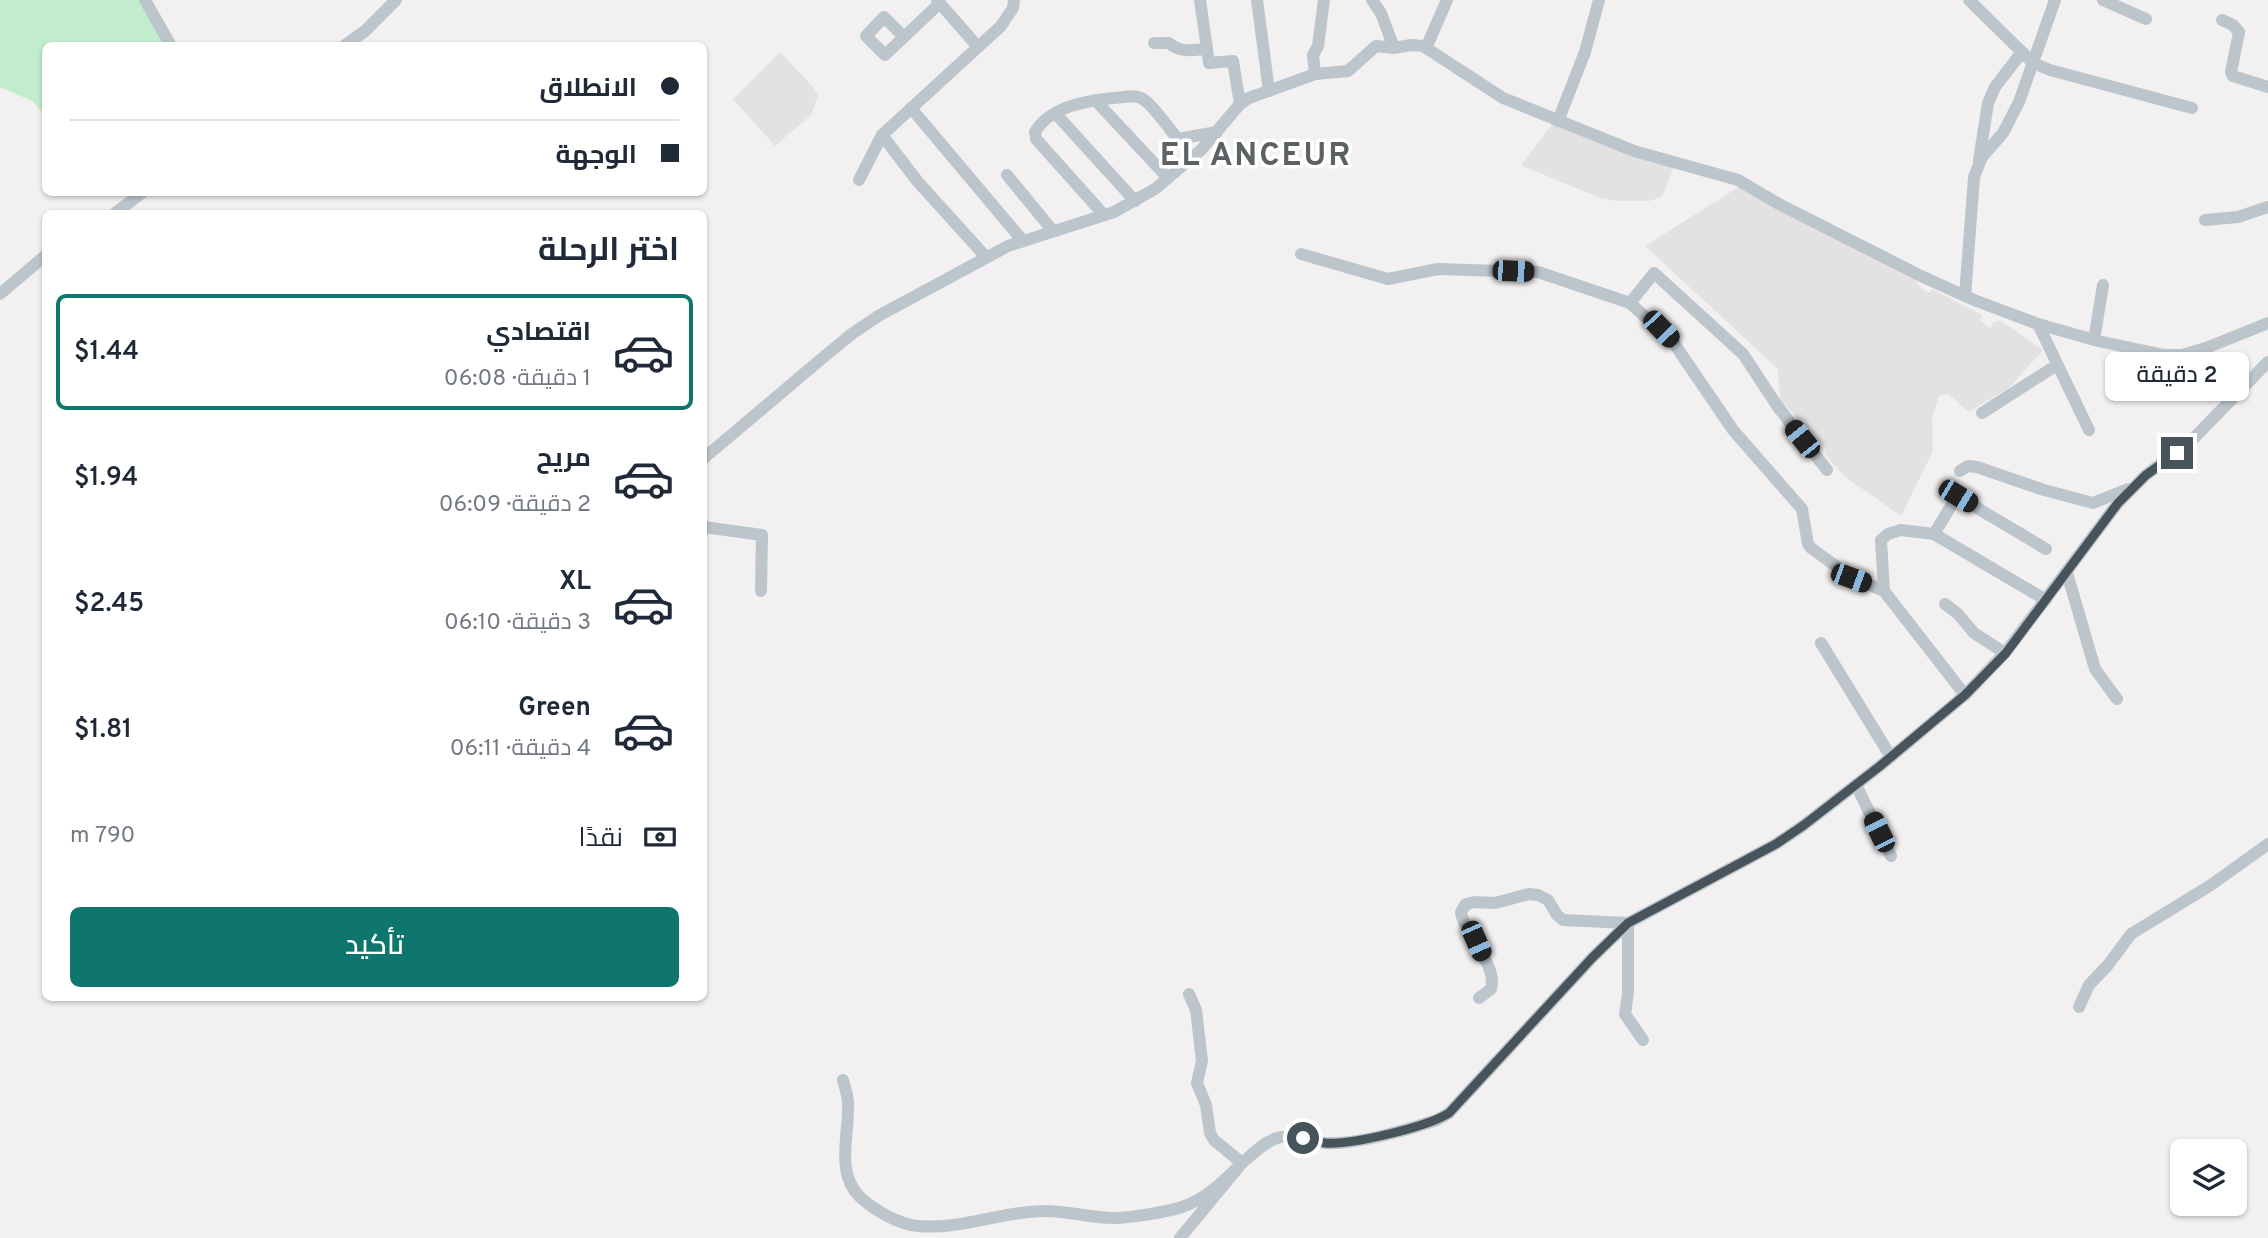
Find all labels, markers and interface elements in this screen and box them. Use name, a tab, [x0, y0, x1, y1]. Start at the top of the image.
text: الانطلاق	[539, 73, 637, 106]
district label: EL ANCEUR	[1160, 137, 1352, 177]
text: الوجهة	[556, 140, 637, 173]
text: اختر الرحلة	[538, 232, 679, 272]
car	[1492, 260, 1535, 282]
car	[1639, 307, 1684, 351]
text: اقتصادي	[486, 317, 591, 350]
icon: car	[612, 321, 675, 384]
text: $1.44	[74, 336, 139, 369]
callout: 2 دقيقة	[2105, 351, 2249, 400]
text: 2 دقيقة	[2137, 362, 2217, 391]
text: 1 دقيقة · 06:08	[444, 365, 591, 394]
car	[1781, 416, 1824, 462]
route end	[2161, 437, 2193, 469]
text: مريح	[536, 443, 591, 476]
icon: car	[612, 447, 675, 510]
text: $1.94	[74, 462, 138, 495]
car	[1935, 476, 1982, 516]
text: 2 دقيقة · 06:09	[439, 491, 591, 520]
car	[1828, 561, 1875, 595]
text: XL	[559, 566, 591, 599]
icon: car	[612, 573, 675, 636]
text: $2.45	[74, 588, 144, 621]
text: 3 دقيقة · 06:10	[444, 609, 591, 638]
text: Green	[518, 692, 591, 725]
icon: car	[612, 699, 675, 762]
text: $1.81	[74, 714, 132, 747]
text: 4 دقيقة · 06:11	[450, 735, 591, 764]
car	[1861, 809, 1898, 855]
icon: cash	[641, 818, 679, 856]
text: 790 m	[70, 822, 135, 851]
text: نقدًا	[579, 823, 623, 856]
button: تأكيد	[70, 907, 679, 987]
car	[1458, 918, 1495, 964]
route start	[1287, 1122, 1319, 1154]
map controls	[2170, 1139, 2247, 1216]
button: layers	[2170, 1139, 2247, 1216]

